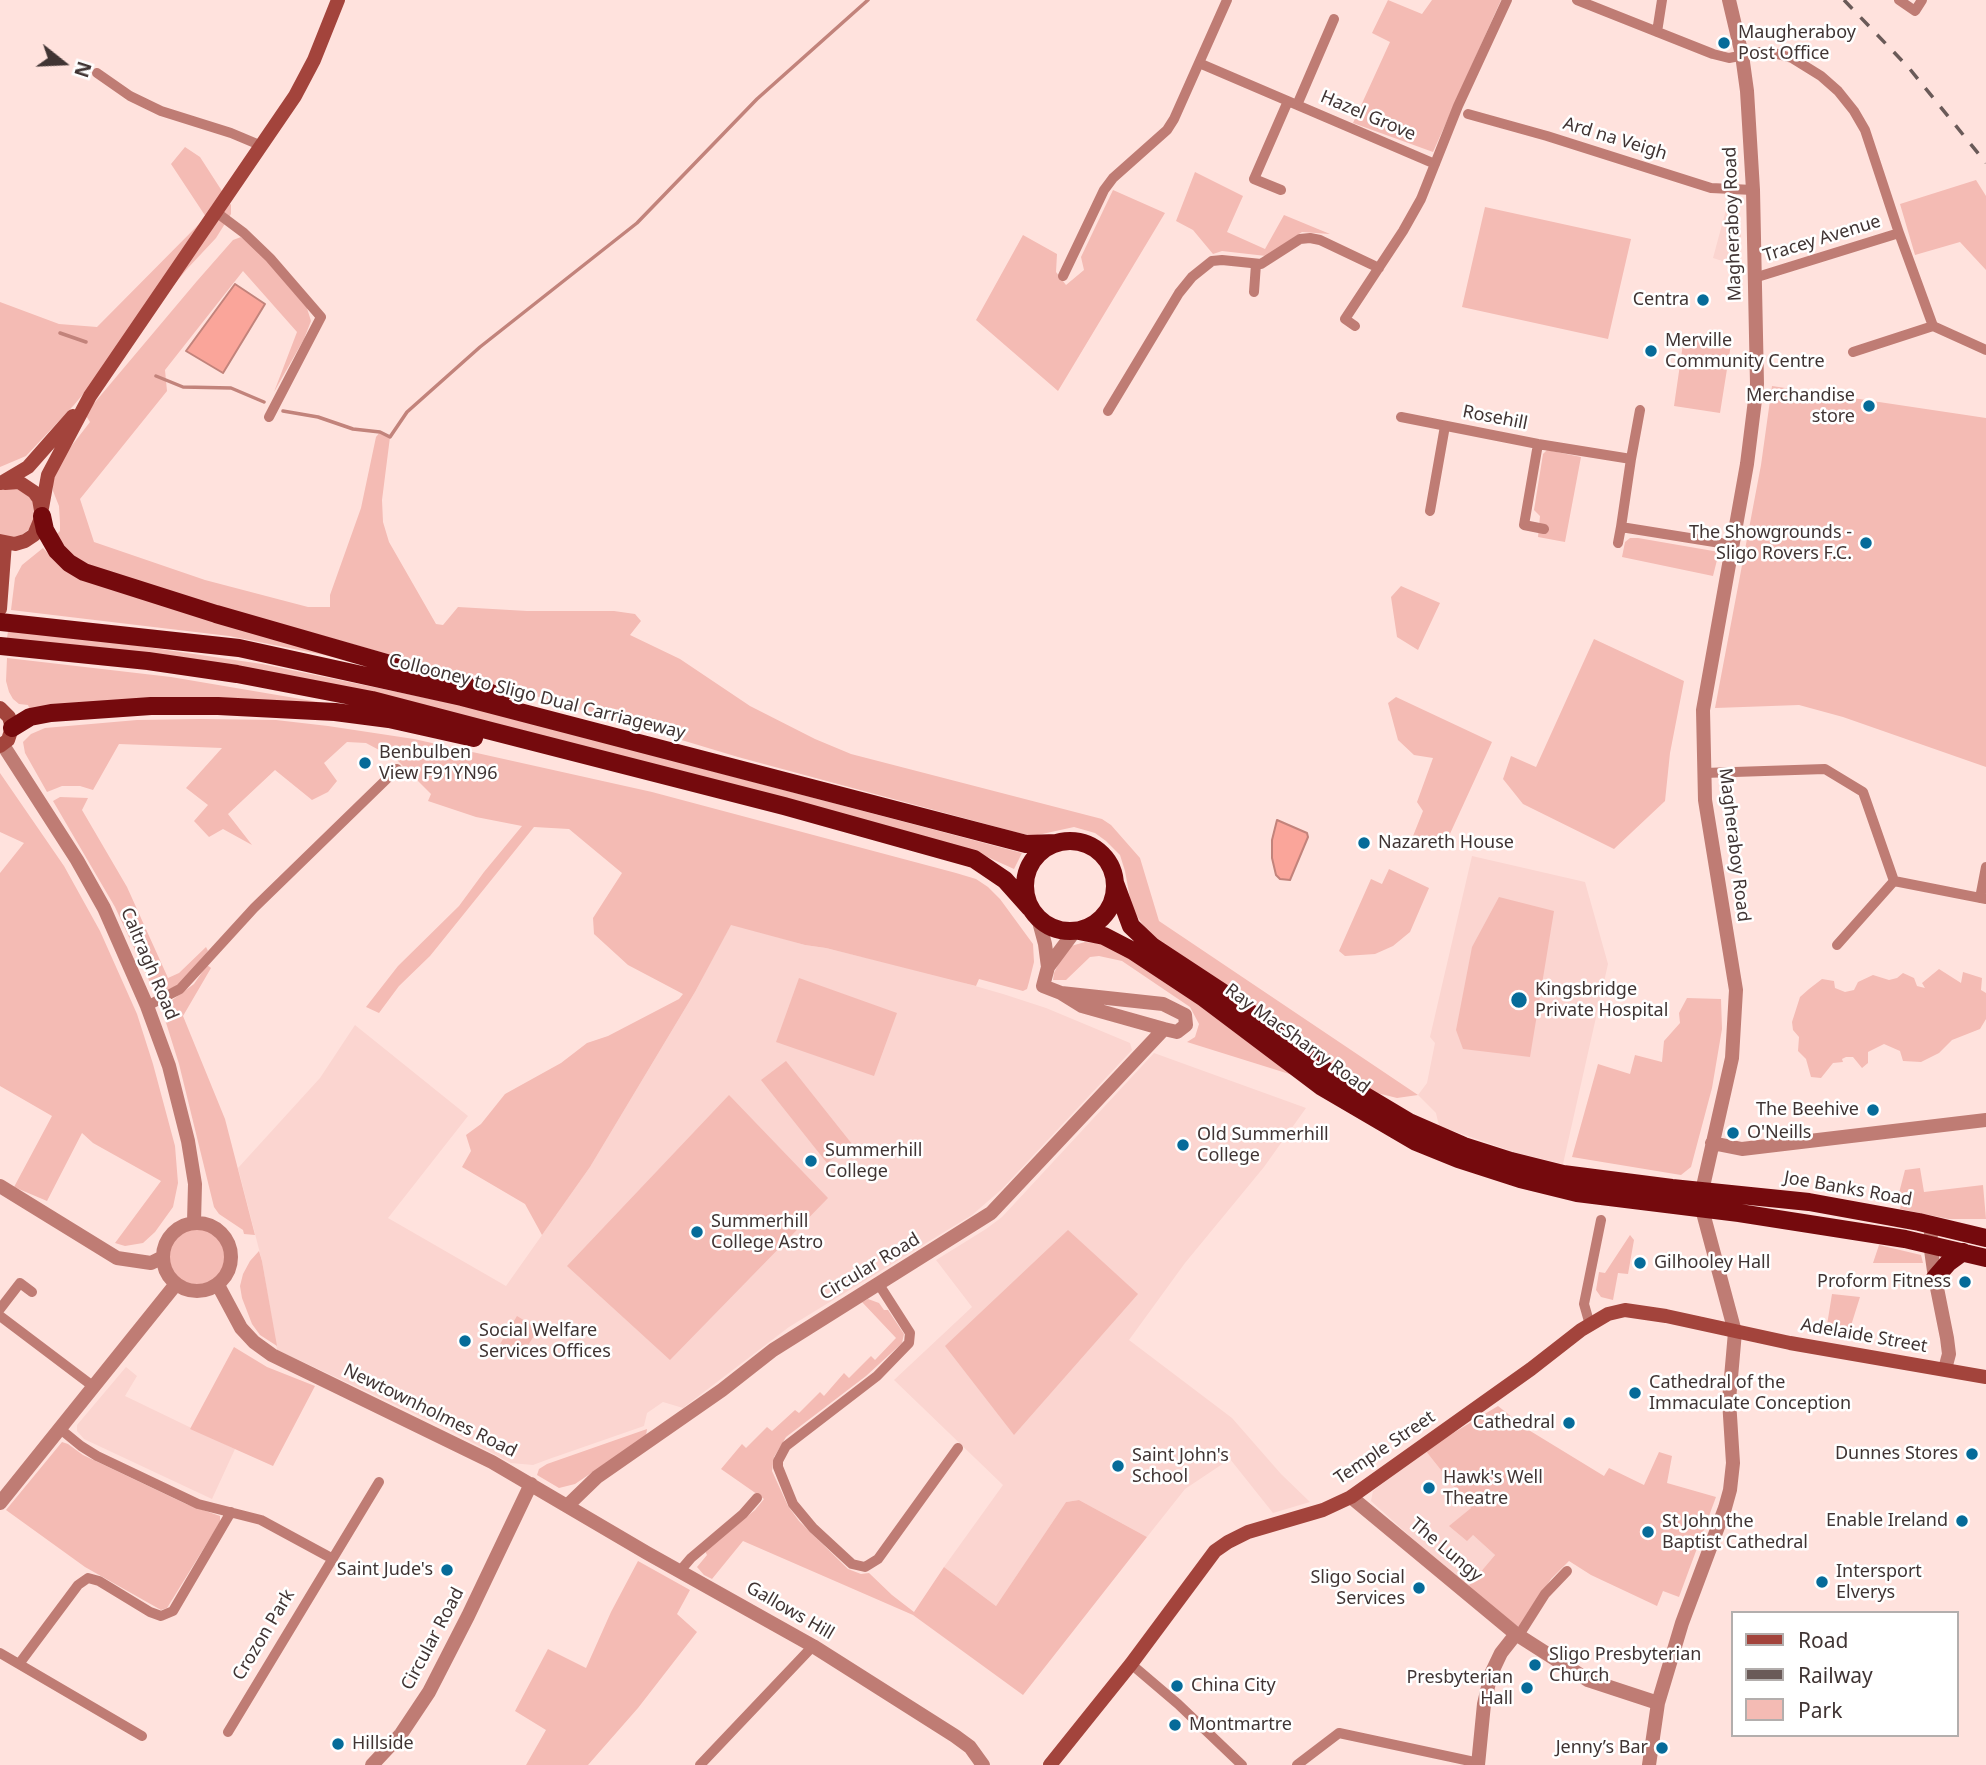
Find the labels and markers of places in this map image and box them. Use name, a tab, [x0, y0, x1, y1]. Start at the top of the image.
place label: Maugheraboy Post Office	[1738, 22, 1856, 64]
marker: Maugheraboy Post Office	[1716, 35, 1732, 51]
place label: Centra	[1633, 289, 1689, 311]
marker: Centra	[1695, 292, 1711, 308]
place label: Merville Community Centre	[1665, 330, 1825, 372]
marker: Merville Community Centre	[1643, 343, 1659, 359]
place label: Merchandise store	[1746, 385, 1855, 428]
marker: Merchandise store	[1861, 398, 1877, 414]
place label: The Showgrounds - Sligo Rovers F.C.	[1689, 522, 1852, 564]
marker: The Showgrounds - Sligo Rovers F.C.	[1858, 535, 1874, 551]
place label: Benbulben View F91YN96	[379, 742, 497, 784]
marker: Benbulben View F91YN96	[357, 755, 373, 771]
place label: Nazareth House	[1378, 832, 1514, 854]
marker: Nazareth House	[1356, 835, 1372, 851]
place label: Kingsbridge Private Hospital	[1535, 979, 1668, 1021]
marker: Kingsbridge Private Hospital	[1509, 990, 1529, 1010]
place label: The Beehive	[1756, 1099, 1859, 1121]
marker: The Beehive	[1865, 1102, 1881, 1118]
place label: O'Neills	[1747, 1122, 1811, 1144]
place label: Old Summerhill College	[1197, 1124, 1329, 1166]
marker: O'Neills	[1725, 1125, 1741, 1141]
marker: Old Summerhill College	[1175, 1137, 1191, 1153]
place label: Summerhill College	[825, 1140, 922, 1182]
marker: Summerhill College	[803, 1153, 819, 1169]
place label: Summerhill College Astro	[711, 1211, 823, 1254]
marker: Summerhill College Astro	[689, 1224, 705, 1240]
place label: Gilhooley Hall	[1654, 1252, 1770, 1274]
marker: Gilhooley Hall	[1632, 1255, 1648, 1271]
place label: Proform Fitness	[1817, 1271, 1951, 1293]
marker: Proform Fitness	[1957, 1274, 1973, 1290]
place label: Social Welfare Services Offices	[479, 1320, 611, 1362]
marker: Social Welfare Services Offices	[457, 1333, 473, 1349]
place label: Cathedral of the Immaculate Conception	[1649, 1372, 1851, 1414]
marker: Cathedral of the Immaculate Conception	[1627, 1385, 1643, 1401]
place label: Cathedral	[1473, 1412, 1555, 1434]
marker: Cathedral	[1561, 1415, 1577, 1431]
place label: Dunnes Stores	[1835, 1443, 1958, 1465]
place label: Saint John's School	[1132, 1445, 1229, 1488]
marker: Dunnes Stores	[1964, 1446, 1980, 1462]
marker: Saint John's School	[1110, 1458, 1126, 1474]
place label: Hawk's Well Theatre	[1443, 1467, 1543, 1510]
marker: Hawk's Well Theatre	[1421, 1480, 1437, 1496]
place label: Enable Ireland	[1826, 1510, 1948, 1532]
place label: St John the Baptist Cathedral	[1662, 1511, 1808, 1554]
marker: Enable Ireland	[1954, 1513, 1970, 1529]
marker: St John the Baptist Cathedral	[1640, 1524, 1656, 1540]
place label: Saint Jude's	[337, 1559, 433, 1581]
place label: Intersport Elverys	[1836, 1561, 1922, 1604]
marker: Saint Jude's	[439, 1562, 455, 1578]
place label: Sligo Social Services	[1310, 1567, 1405, 1610]
marker: Intersport Elverys	[1814, 1574, 1830, 1590]
marker: Sligo Social Services	[1411, 1580, 1427, 1596]
place label: Sligo Presbyterian Church	[1549, 1644, 1701, 1686]
marker: Sligo Presbyterian Church	[1527, 1657, 1543, 1673]
place label: Presbyterian Hall	[1406, 1667, 1513, 1710]
place label: China City	[1191, 1675, 1276, 1697]
marker: China City	[1169, 1678, 1185, 1694]
marker: Presbyterian Hall	[1519, 1680, 1535, 1696]
place label: Montmartre	[1189, 1714, 1292, 1736]
marker: Montmartre	[1167, 1717, 1183, 1733]
place label: Hillside	[352, 1733, 414, 1755]
marker: Hillside	[330, 1736, 346, 1752]
place label: Jenny’s Bar	[1556, 1737, 1648, 1759]
marker: Jenny’s Bar	[1654, 1740, 1670, 1756]

